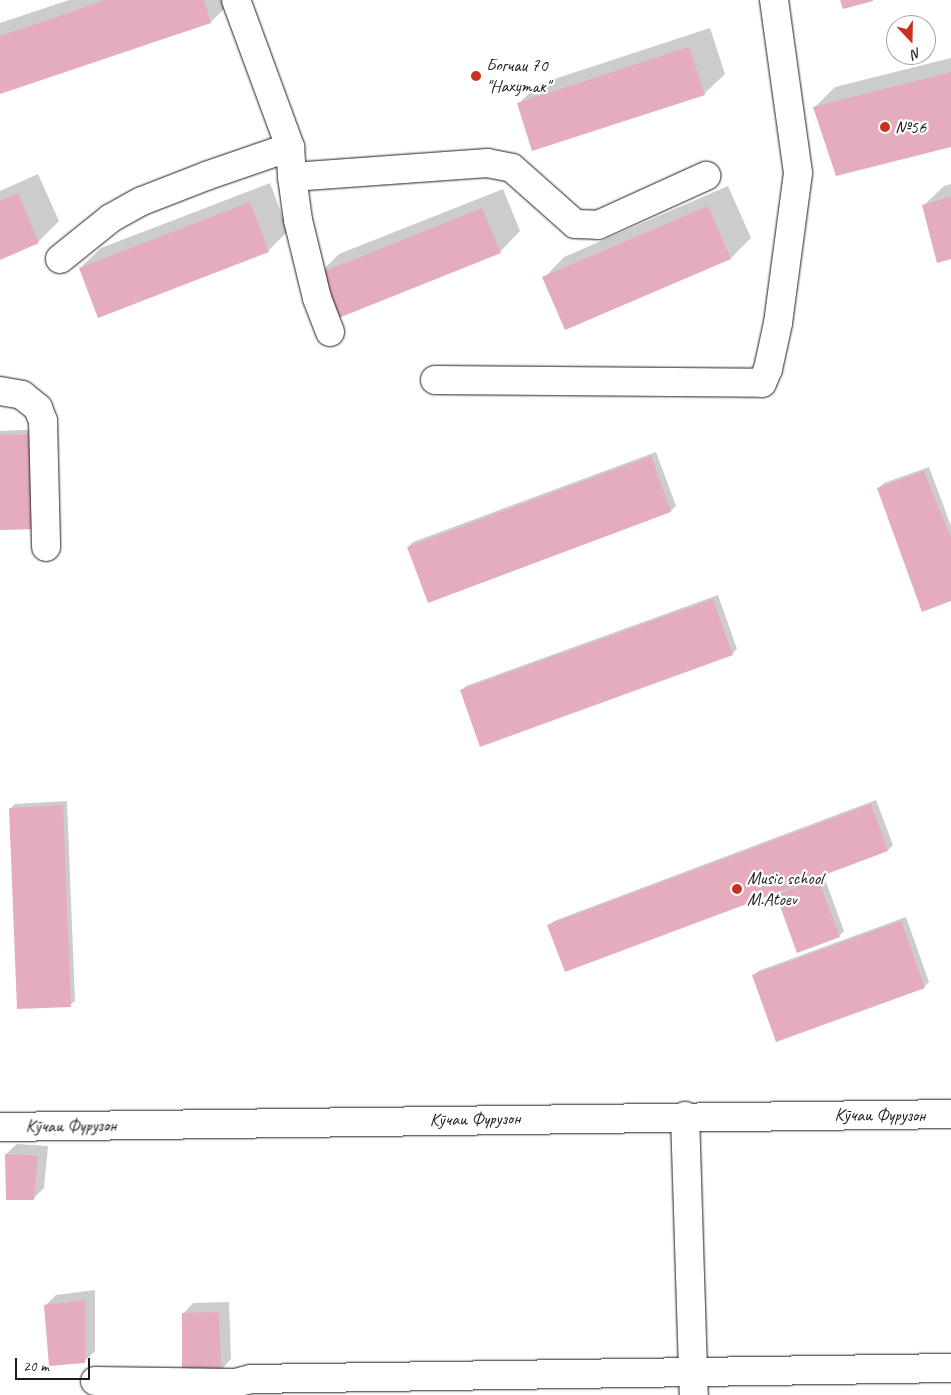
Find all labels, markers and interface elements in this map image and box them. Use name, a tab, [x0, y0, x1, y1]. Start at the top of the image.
north arrow	[886, 15, 936, 65]
text: N	[909, 44, 923, 63]
place label: Богчаи 70 "Нахутак"	[486, 55, 550, 98]
marker: Богчаи 70 "Нахутак"	[470, 70, 482, 82]
place label: №56	[895, 116, 926, 138]
marker: №56	[879, 121, 891, 133]
place label: Music school M.Atoev	[747, 868, 823, 911]
marker: Music school M.Atoev	[731, 883, 743, 895]
street label: Кӯчаи Фурузон	[834, 1104, 926, 1126]
street label: Кӯчаи Фурузон	[429, 1107, 521, 1131]
street label: Кӯчаи Фурузон	[25, 1114, 117, 1138]
scale bar	[18, 1348, 92, 1380]
text: 20 m	[23, 1357, 49, 1376]

